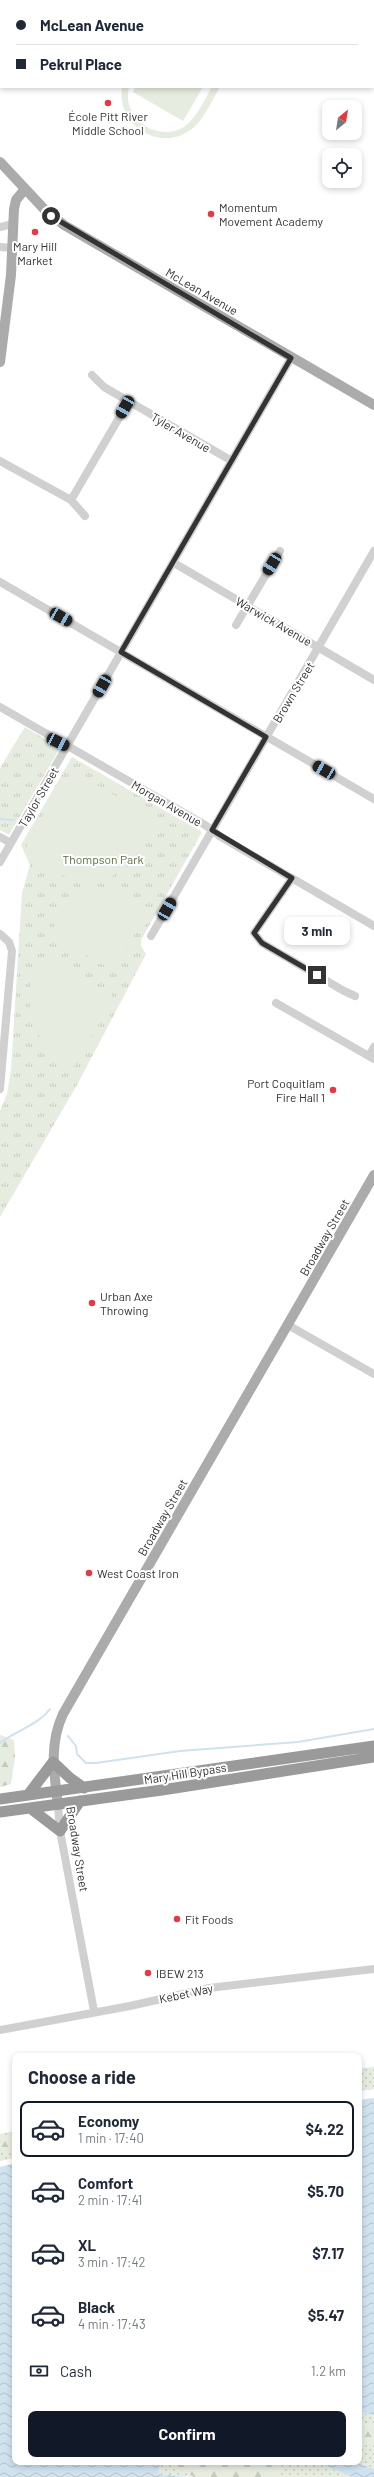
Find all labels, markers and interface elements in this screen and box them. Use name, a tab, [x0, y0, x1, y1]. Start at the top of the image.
text: McLean Avenue	[40, 16, 144, 34]
text: Pekrul Place	[40, 55, 122, 73]
marker: École Pitt River Middle School	[103, 98, 113, 108]
north arrow	[322, 100, 362, 140]
map controls	[322, 100, 362, 188]
place label: École Pitt River Middle School	[68, 109, 148, 137]
button: locate	[322, 148, 362, 188]
place label: Momentum Movement Academy	[219, 200, 324, 228]
route start	[42, 207, 60, 225]
marker: Momentum Movement Academy	[206, 209, 216, 219]
marker: Mary Hill Market	[30, 227, 40, 237]
place label: Mary Hill Market	[13, 239, 57, 267]
street label: McLean Avenue	[163, 265, 241, 317]
car	[114, 394, 136, 420]
street label: Tyler Avenue	[149, 409, 213, 455]
car	[261, 551, 283, 577]
street label: Warwick Avenue	[234, 594, 314, 648]
car	[48, 606, 74, 628]
street label: Brown Street	[269, 659, 317, 725]
car	[91, 673, 113, 699]
car	[45, 731, 71, 753]
car	[311, 759, 337, 781]
street label: Taylor Street	[15, 764, 61, 830]
street label: Morgan Avenue	[129, 777, 205, 829]
park label: Thompson Park	[62, 852, 144, 866]
car	[156, 896, 178, 922]
callout: 3 min	[284, 917, 350, 945]
text: 3 min	[302, 923, 332, 939]
route end	[308, 966, 326, 984]
place label: Port Coquitlam Fire Hall 1	[247, 1076, 325, 1104]
marker: Port Coquitlam Fire Hall 1	[328, 1085, 338, 1095]
street label: Broadway Street	[296, 1196, 352, 1278]
place label: Urban Axe Throwing	[100, 1289, 153, 1317]
marker: Urban Axe Throwing	[87, 1298, 97, 1308]
street label: Broadway Street	[134, 1476, 190, 1558]
place label: West Coast Iron	[97, 1566, 179, 1580]
marker: West Coast Iron	[84, 1568, 94, 1578]
street label: Mary Hill Bypass	[143, 1760, 227, 1786]
street label: Broadway Street	[64, 1805, 92, 1893]
place label: Fit Foods	[185, 1912, 234, 1926]
marker: Fit Foods	[172, 1914, 182, 1924]
place label: IBEW 213	[156, 1966, 204, 1980]
marker: IBEW 213	[143, 1968, 153, 1978]
street label: Kebet Way	[158, 1980, 215, 2006]
text: Choose a ride	[28, 2066, 136, 2088]
icon: car	[30, 2111, 66, 2147]
text: Economy	[78, 2112, 139, 2130]
text: $4.22	[305, 2120, 344, 2138]
text: 1 min · 17:40	[78, 2130, 144, 2146]
icon: car	[30, 2173, 66, 2209]
text: Comfort	[78, 2174, 133, 2192]
text: $5.70	[307, 2182, 344, 2200]
text: 2 min · 17:41	[78, 2192, 142, 2208]
icon: car	[30, 2235, 66, 2271]
text: XL	[78, 2236, 96, 2254]
text: $7.17	[312, 2244, 344, 2262]
text: 3 min · 17:42	[78, 2254, 146, 2270]
icon: car	[30, 2297, 66, 2333]
text: Black	[78, 2298, 115, 2316]
text: $5.47	[308, 2306, 344, 2324]
text: 4 min · 17:43	[78, 2316, 146, 2332]
icon: cash	[28, 2360, 50, 2382]
text: Cash	[60, 2362, 92, 2380]
text: 1.2 km	[311, 2363, 346, 2379]
button: Confirm	[28, 2411, 346, 2457]

